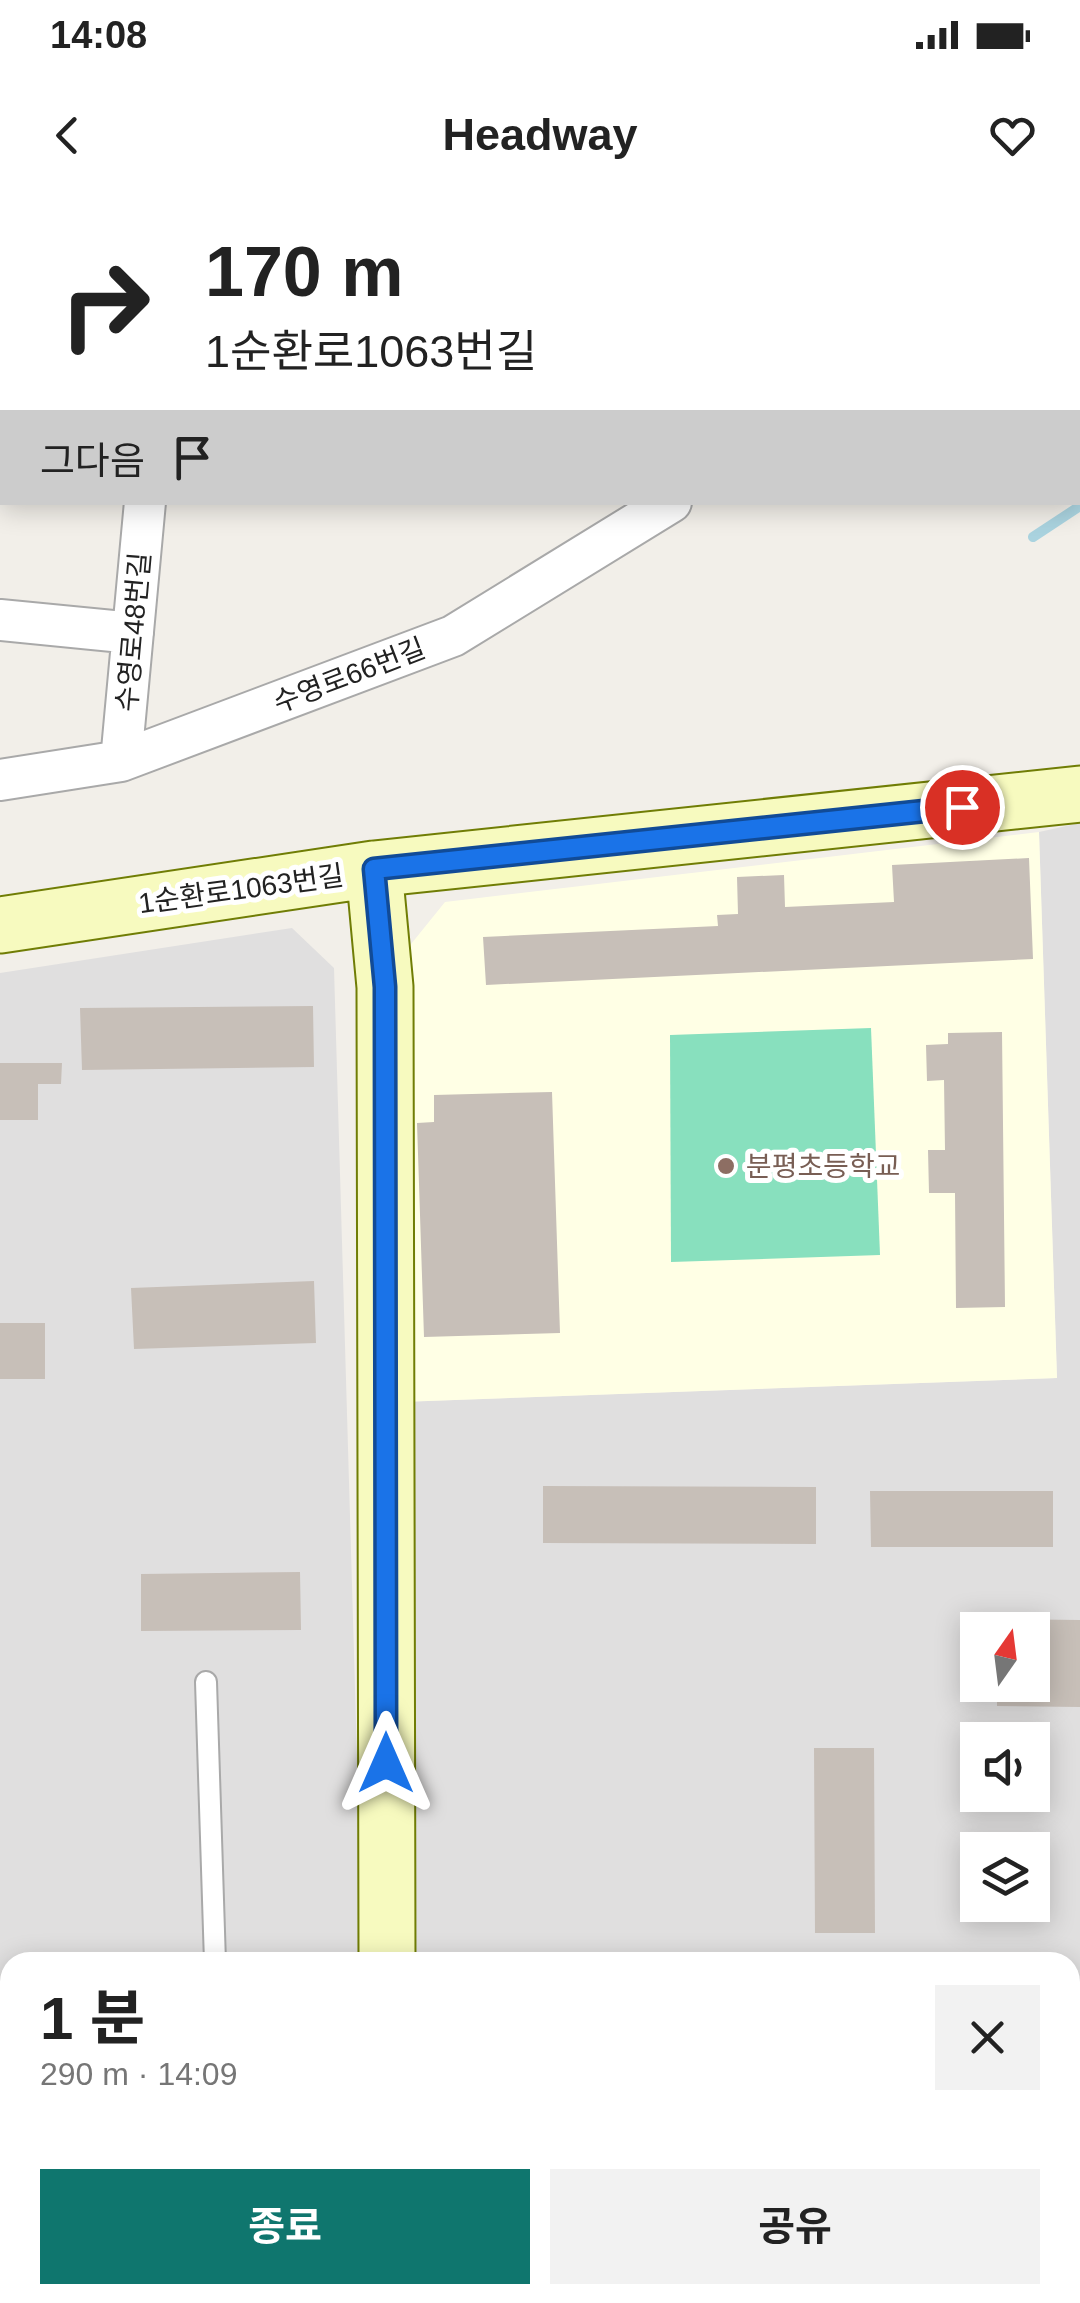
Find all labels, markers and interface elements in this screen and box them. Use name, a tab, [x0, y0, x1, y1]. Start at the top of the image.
text: 14:08	[50, 14, 147, 56]
icon: back	[40, 108, 95, 163]
icon: heart	[985, 108, 1040, 163]
text: Headway	[442, 109, 638, 160]
text: 170 m	[205, 233, 403, 311]
icon: right	[40, 240, 170, 370]
text: 1순환로1063번길	[205, 326, 537, 377]
icon: arrive	[165, 430, 220, 485]
text: 그다음	[40, 440, 145, 482]
street label: 수영로48번길	[111, 551, 156, 713]
street label: 수영로66번길	[269, 632, 429, 719]
pin	[920, 765, 1005, 850]
icon: arrive	[935, 780, 990, 835]
street label: 1순환로1063번길	[137, 860, 346, 919]
place label: 분평초등학교	[746, 1151, 901, 1182]
marker: 분평초등학교	[715, 1155, 737, 1177]
north arrow	[960, 1612, 1050, 1702]
map controls	[960, 1612, 1050, 1922]
position arrow	[334, 1711, 438, 1815]
button: sound	[960, 1722, 1050, 1812]
button: layers	[960, 1832, 1050, 1922]
text: 1 분	[40, 1985, 145, 2052]
button: close	[935, 1985, 1040, 2090]
text: 290 m · 14:09	[40, 2056, 237, 2092]
button: 종료	[40, 2169, 530, 2284]
button: 공유	[550, 2169, 1040, 2284]

